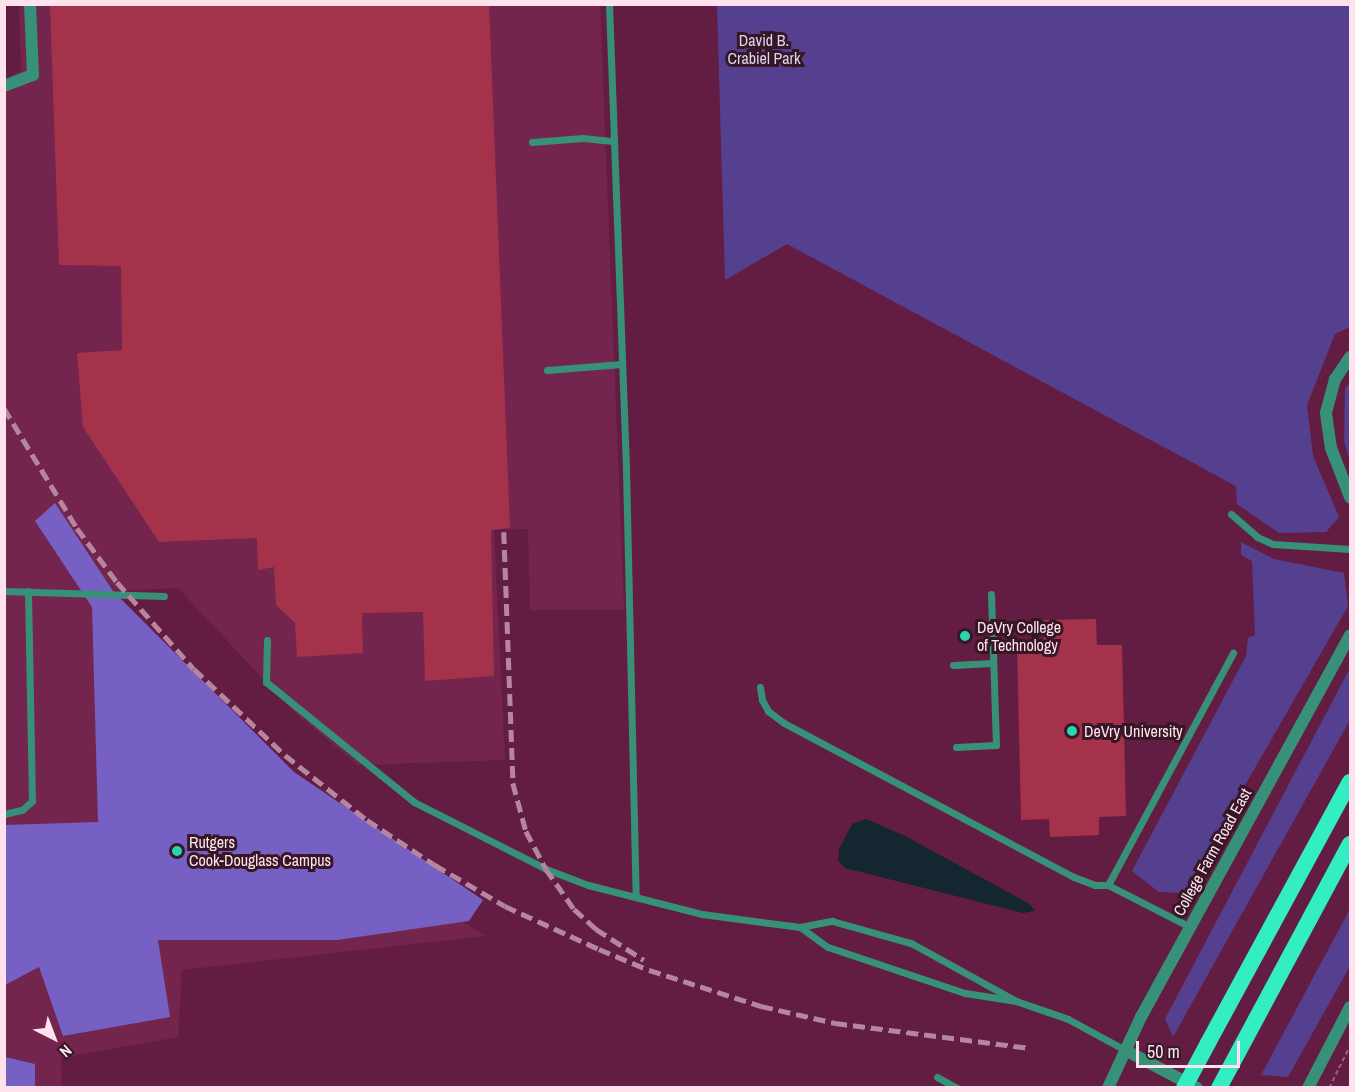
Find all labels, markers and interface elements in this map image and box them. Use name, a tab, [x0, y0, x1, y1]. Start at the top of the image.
park label: David B. Crabiel Park	[728, 30, 800, 68]
place label: DeVry College of Technology	[977, 617, 1061, 655]
marker: DeVry College of Technology	[958, 629, 972, 643]
place label: DeVry University	[1084, 721, 1183, 741]
marker: DeVry University	[1065, 724, 1079, 738]
street label: College Farm Road East	[1169, 785, 1255, 919]
place label: Rutgers Cook-Douglass Campus	[189, 832, 331, 870]
marker: Rutgers Cook-Douglass Campus	[170, 844, 184, 858]
north arrow	[24, 1008, 84, 1068]
scale bar	[1139, 1029, 1242, 1067]
text: 50 m	[1147, 1039, 1180, 1064]
text: N	[55, 1040, 77, 1063]

